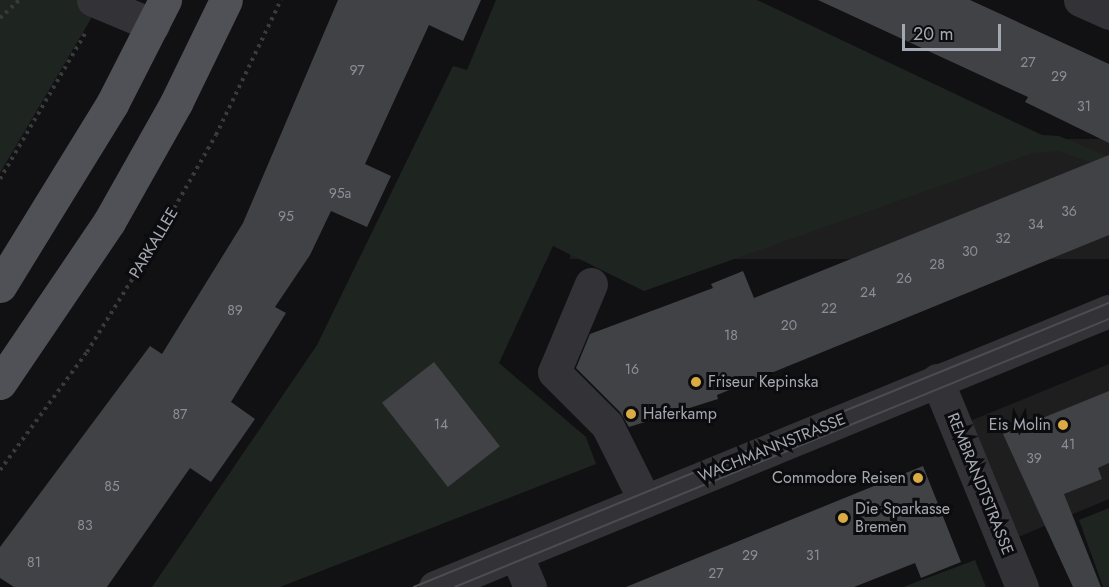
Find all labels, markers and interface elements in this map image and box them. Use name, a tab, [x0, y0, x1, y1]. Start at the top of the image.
scale bar	[905, 12, 1004, 50]
text: 20 m	[913, 21, 953, 47]
house number: 27	[1020, 54, 1036, 70]
house number: 97	[350, 62, 364, 78]
house number: 29	[1051, 68, 1067, 84]
house number: 31	[1077, 98, 1091, 114]
house number: 95a	[329, 185, 351, 201]
house number: 36	[1061, 203, 1077, 219]
street label: PARKALLEE	[125, 204, 183, 282]
house number: 95	[278, 208, 294, 224]
house number: 34	[1028, 216, 1044, 232]
house number: 32	[995, 230, 1011, 246]
house number: 30	[962, 243, 978, 259]
house number: 28	[929, 256, 945, 272]
house number: 26	[896, 270, 912, 286]
house number: 24	[860, 284, 876, 300]
house number: 22	[821, 300, 837, 316]
house number: 89	[227, 302, 243, 318]
house number: 20	[781, 317, 797, 333]
house number: 18	[724, 327, 738, 343]
house number: 16	[625, 361, 639, 377]
place label: Friseur Kepinska	[708, 372, 818, 392]
marker: Friseur Kepinska	[689, 375, 703, 389]
place label: Haferkamp	[643, 404, 717, 424]
house number: 87	[173, 406, 187, 422]
marker: Haferkamp	[624, 407, 638, 421]
street label: WACHMANNSTRASSE	[696, 410, 848, 486]
street label: REMBRANDTSTRASSE	[943, 410, 1017, 558]
place label: Eis Molin	[989, 415, 1051, 435]
house number: 14	[434, 416, 448, 432]
marker: Eis Molin	[1056, 418, 1070, 432]
house number: 41	[1061, 436, 1075, 452]
house number: 39	[1026, 450, 1042, 466]
place label: Commodore Reisen	[772, 468, 906, 488]
marker: Commodore Reisen	[911, 471, 925, 485]
house number: 85	[104, 478, 120, 494]
place label: Die Sparkasse Bremen	[855, 499, 950, 537]
marker: Die Sparkasse Bremen	[836, 511, 850, 525]
house number: 83	[77, 517, 93, 533]
house number: 29	[742, 547, 758, 563]
house number: 31	[806, 547, 820, 563]
house number: 81	[27, 554, 41, 570]
house number: 27	[708, 565, 724, 581]

